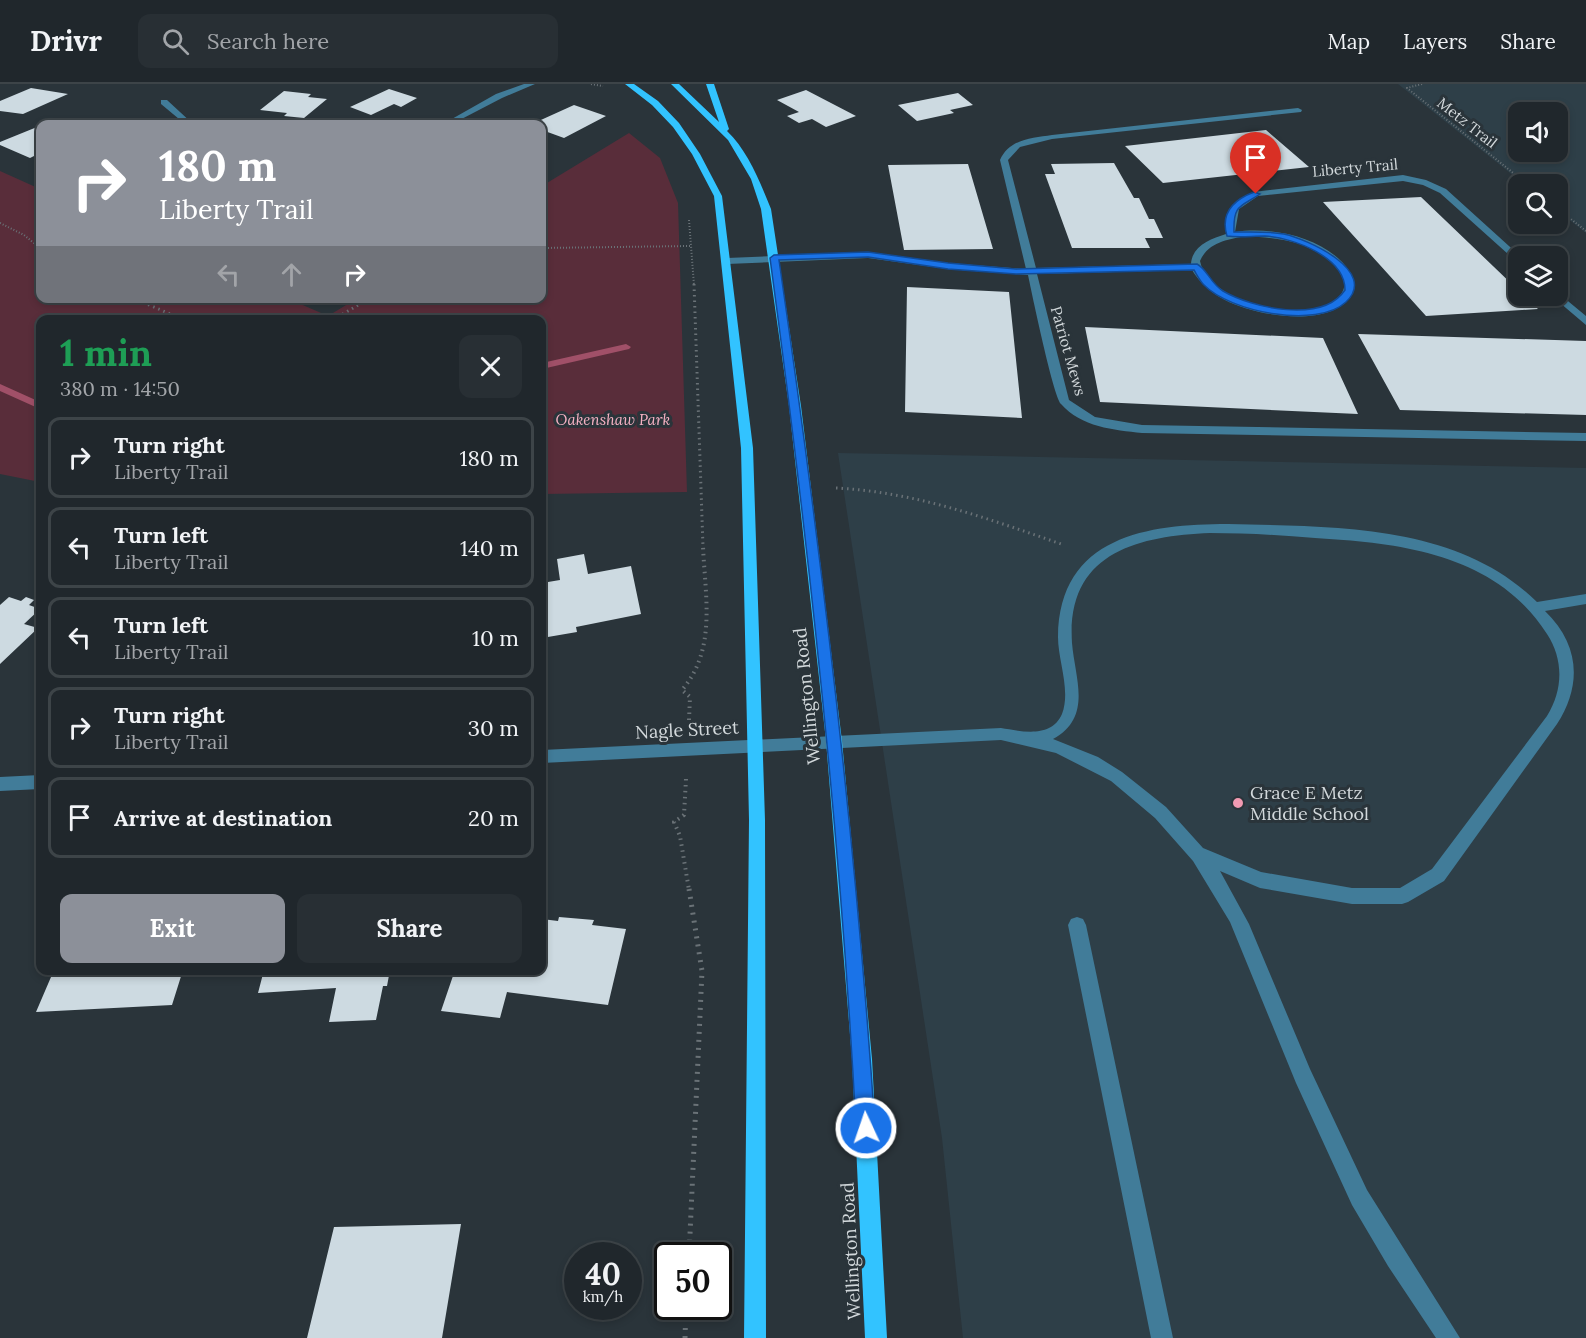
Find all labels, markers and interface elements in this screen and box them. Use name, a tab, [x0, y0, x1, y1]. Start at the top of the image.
search box	[138, 14, 558, 68]
text: Drivr	[30, 23, 102, 59]
icon: search	[159, 25, 192, 58]
text: Search here	[207, 27, 329, 55]
text: Map	[1327, 28, 1370, 55]
text: Layers	[1403, 28, 1467, 55]
text: Share	[1500, 28, 1556, 55]
street label: Metz Trail	[1434, 93, 1501, 152]
map controls	[1508, 102, 1568, 306]
button: sound	[1508, 102, 1568, 162]
pin	[1230, 132, 1281, 194]
text: 180 m	[159, 139, 276, 193]
icon: arrive	[1239, 141, 1272, 174]
icon: right	[60, 144, 138, 222]
street label: Liberty Trail	[1311, 154, 1399, 181]
button: search	[1508, 174, 1568, 234]
text: Liberty Trail	[159, 192, 314, 226]
button: layers	[1508, 246, 1568, 306]
icon: left	[212, 258, 245, 291]
icon: ahead	[275, 258, 308, 291]
icon: right	[338, 258, 371, 291]
street label: Patriot Mews	[1047, 304, 1090, 398]
text: 1 min	[60, 330, 152, 376]
button: close	[459, 335, 522, 398]
text: 380 m · 14:50	[60, 376, 180, 401]
park label: Oakenshaw Park	[556, 410, 671, 429]
text: Turn right	[114, 431, 225, 459]
icon: right	[63, 441, 96, 474]
text: 180 m	[460, 444, 519, 472]
text: Liberty Trail	[114, 459, 228, 484]
text: Turn left	[114, 521, 208, 549]
icon: left	[63, 531, 96, 564]
text: 140 m	[460, 534, 519, 562]
text: Liberty Trail	[114, 549, 228, 574]
text: Turn left	[114, 611, 208, 639]
icon: left	[63, 621, 96, 654]
text: 10 m	[472, 624, 519, 652]
street label: Wellington Road	[788, 626, 825, 766]
text: Liberty Trail	[114, 639, 228, 664]
text: Turn right	[114, 701, 225, 729]
icon: right	[63, 711, 96, 744]
text: 30 m	[468, 714, 519, 742]
street label: Nagle Street	[635, 715, 739, 744]
text: Liberty Trail	[114, 729, 228, 754]
place label: Grace E Metz Middle School	[1250, 781, 1369, 825]
marker: Grace E Metz Middle School	[1231, 796, 1245, 810]
icon: arrive	[63, 801, 96, 834]
text: Arrive at destination	[114, 804, 332, 832]
text: 20 m	[468, 804, 519, 832]
button: Exit	[60, 894, 285, 963]
button: Share	[297, 894, 522, 963]
position arrow	[834, 1096, 898, 1160]
street label: Wellington Road	[835, 1181, 866, 1320]
speed limit sign: 50	[654, 1242, 732, 1320]
text: 40	[585, 1255, 621, 1293]
text: km/h	[583, 1287, 623, 1306]

